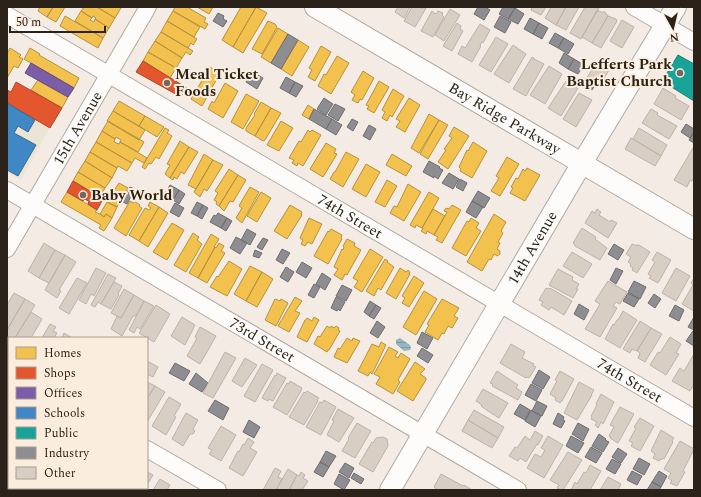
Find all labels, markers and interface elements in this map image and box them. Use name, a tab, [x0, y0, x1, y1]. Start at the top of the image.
scale bar	[10, 8, 105, 34]
north arrow	[653, 8, 693, 48]
text: 50 m	[16, 13, 41, 32]
text: N	[669, 28, 680, 46]
place label: Lefferts Park Baptist Church	[566, 53, 672, 93]
place label: Meal Ticket Foods	[175, 63, 259, 103]
marker: Lefferts Park Baptist Church	[675, 68, 685, 78]
street label: Bay Ridge Parkway	[444, 77, 566, 161]
marker: Meal Ticket Foods	[162, 78, 172, 88]
street label: 15th Avenue	[47, 87, 109, 170]
place label: Baby World	[91, 184, 173, 207]
street label: 74th Street	[313, 189, 387, 245]
marker: Baby World	[78, 190, 88, 200]
street label: 14th Avenue	[502, 207, 563, 289]
street label: 73rd Street	[225, 312, 299, 369]
legend	[8, 337, 148, 489]
text: Homes	[44, 344, 82, 363]
street label: 74th Street	[593, 353, 666, 409]
text: Shops	[44, 364, 76, 383]
text: Offices	[44, 384, 83, 403]
text: Schools	[44, 404, 85, 423]
text: Public	[44, 424, 78, 443]
text: Industry	[44, 444, 90, 463]
text: Other	[44, 464, 76, 483]

